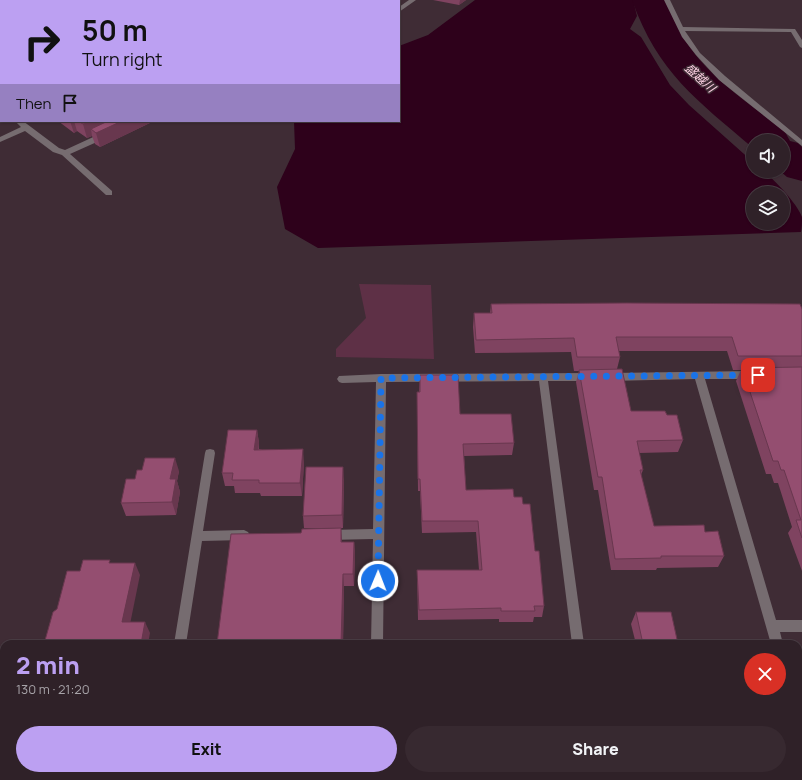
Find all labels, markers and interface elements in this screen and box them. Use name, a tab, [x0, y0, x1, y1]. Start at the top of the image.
text: 50 m	[82, 11, 148, 49]
icon: right	[16, 16, 68, 68]
text: Turn right	[82, 47, 163, 71]
water label: 盛越川	[681, 59, 721, 97]
icon: arrive	[59, 92, 81, 114]
text: Then	[16, 93, 51, 114]
map controls	[746, 134, 790, 230]
button: sound	[746, 134, 790, 178]
button: layers	[746, 186, 790, 230]
pin	[741, 358, 775, 392]
icon: arrive	[747, 364, 769, 386]
position arrow	[357, 560, 399, 602]
text: 2 min	[16, 648, 80, 681]
button: close	[744, 653, 786, 695]
text: 130 m · 21:20	[16, 680, 90, 698]
button: Exit	[16, 726, 397, 772]
button: Share	[405, 726, 786, 772]

